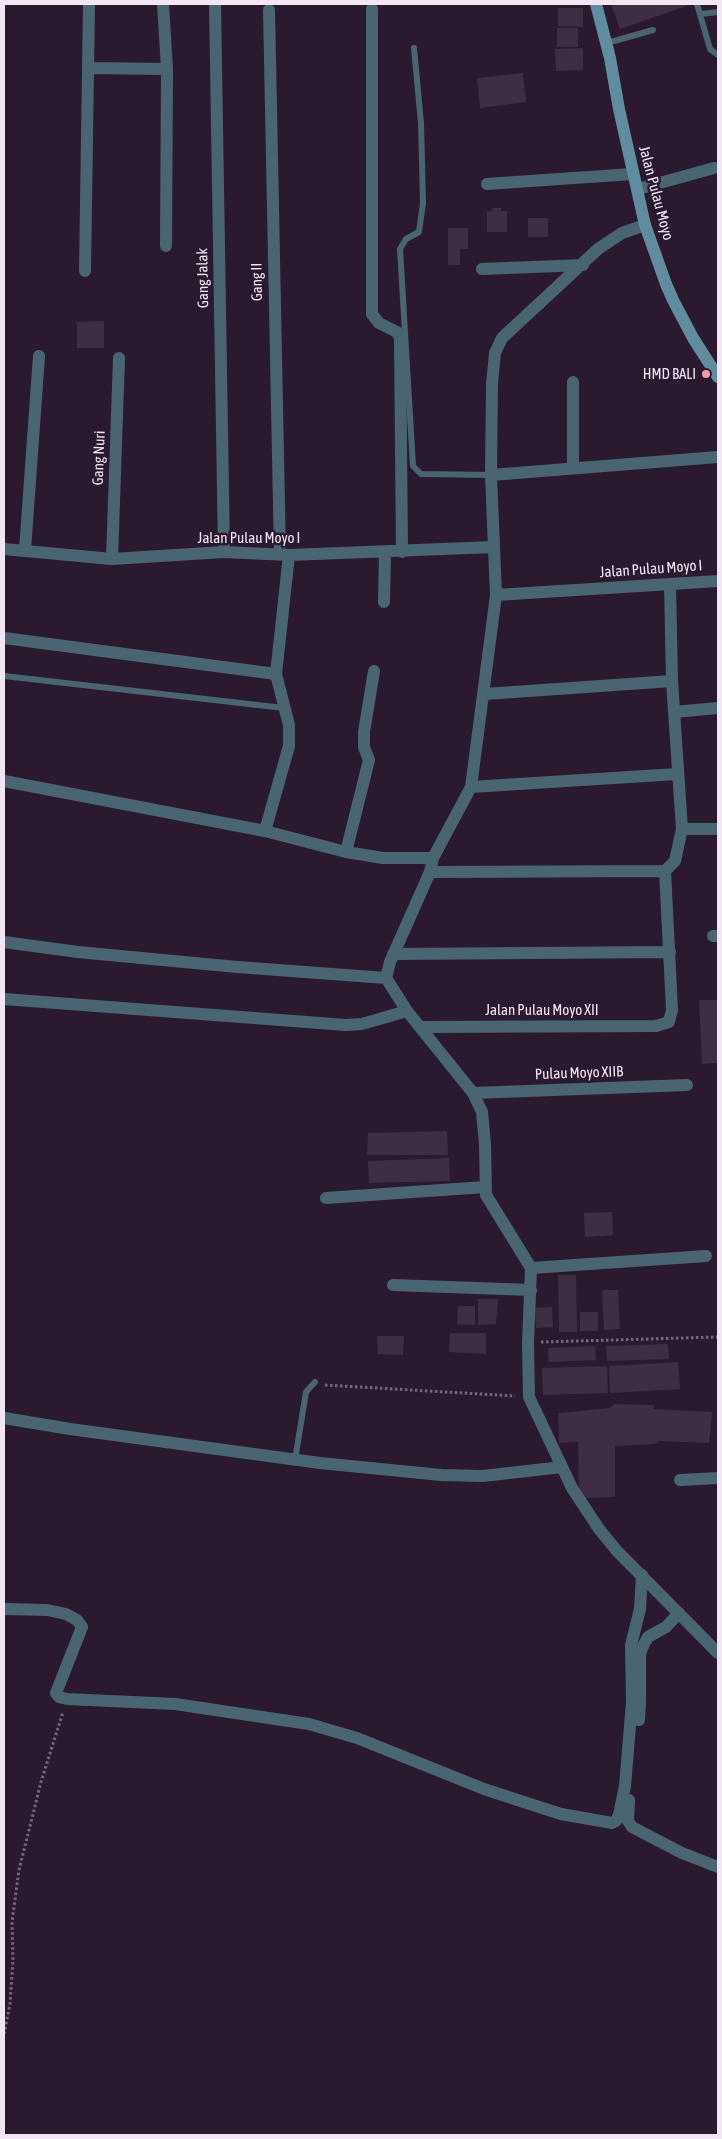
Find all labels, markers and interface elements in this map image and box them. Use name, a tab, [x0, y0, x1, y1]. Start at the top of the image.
street label: Jalan Pulau Moyo	[635, 144, 677, 242]
street label: Gang Jalak	[193, 248, 213, 308]
street label: Gang II	[248, 263, 266, 301]
place label: HMD BALI	[643, 365, 696, 383]
marker: HMD BALI	[700, 368, 712, 380]
street label: Gang Nuri	[89, 430, 109, 486]
street label: Jalan Pulau Moyo I	[198, 529, 300, 547]
street label: Jalan Pulau Moyo I	[599, 556, 703, 582]
street label: Jalan Pulau Moyo XII	[485, 1001, 599, 1019]
street label: Pulau Moyo XIIB	[534, 1062, 624, 1084]

